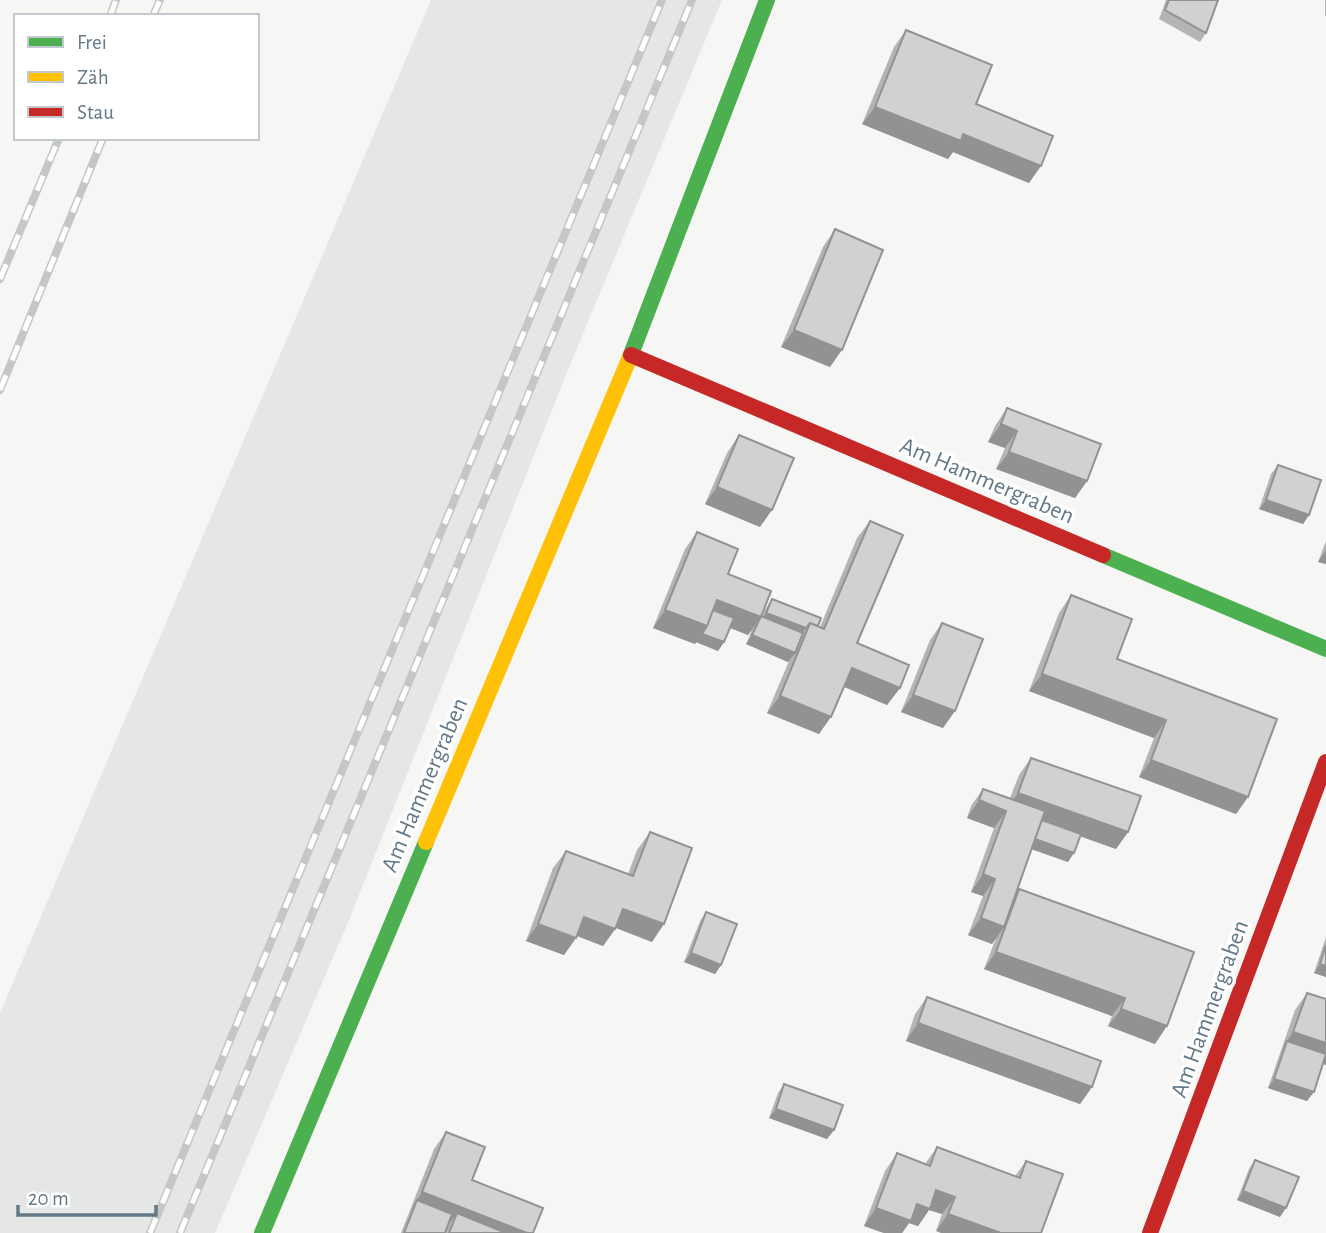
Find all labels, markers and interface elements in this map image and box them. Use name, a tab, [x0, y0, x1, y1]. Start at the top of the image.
legend	[14, 14, 259, 140]
text: Frei	[77, 32, 107, 53]
text: Zäh	[77, 67, 109, 88]
text: Stau	[77, 102, 114, 123]
street label: Am Hammergraben	[896, 433, 1078, 529]
street label: Am Hammergraben	[377, 694, 473, 876]
street label: Am Hammergraben	[1167, 917, 1253, 1101]
scale bar	[18, 1174, 156, 1218]
text: 20 m	[28, 1188, 69, 1209]

